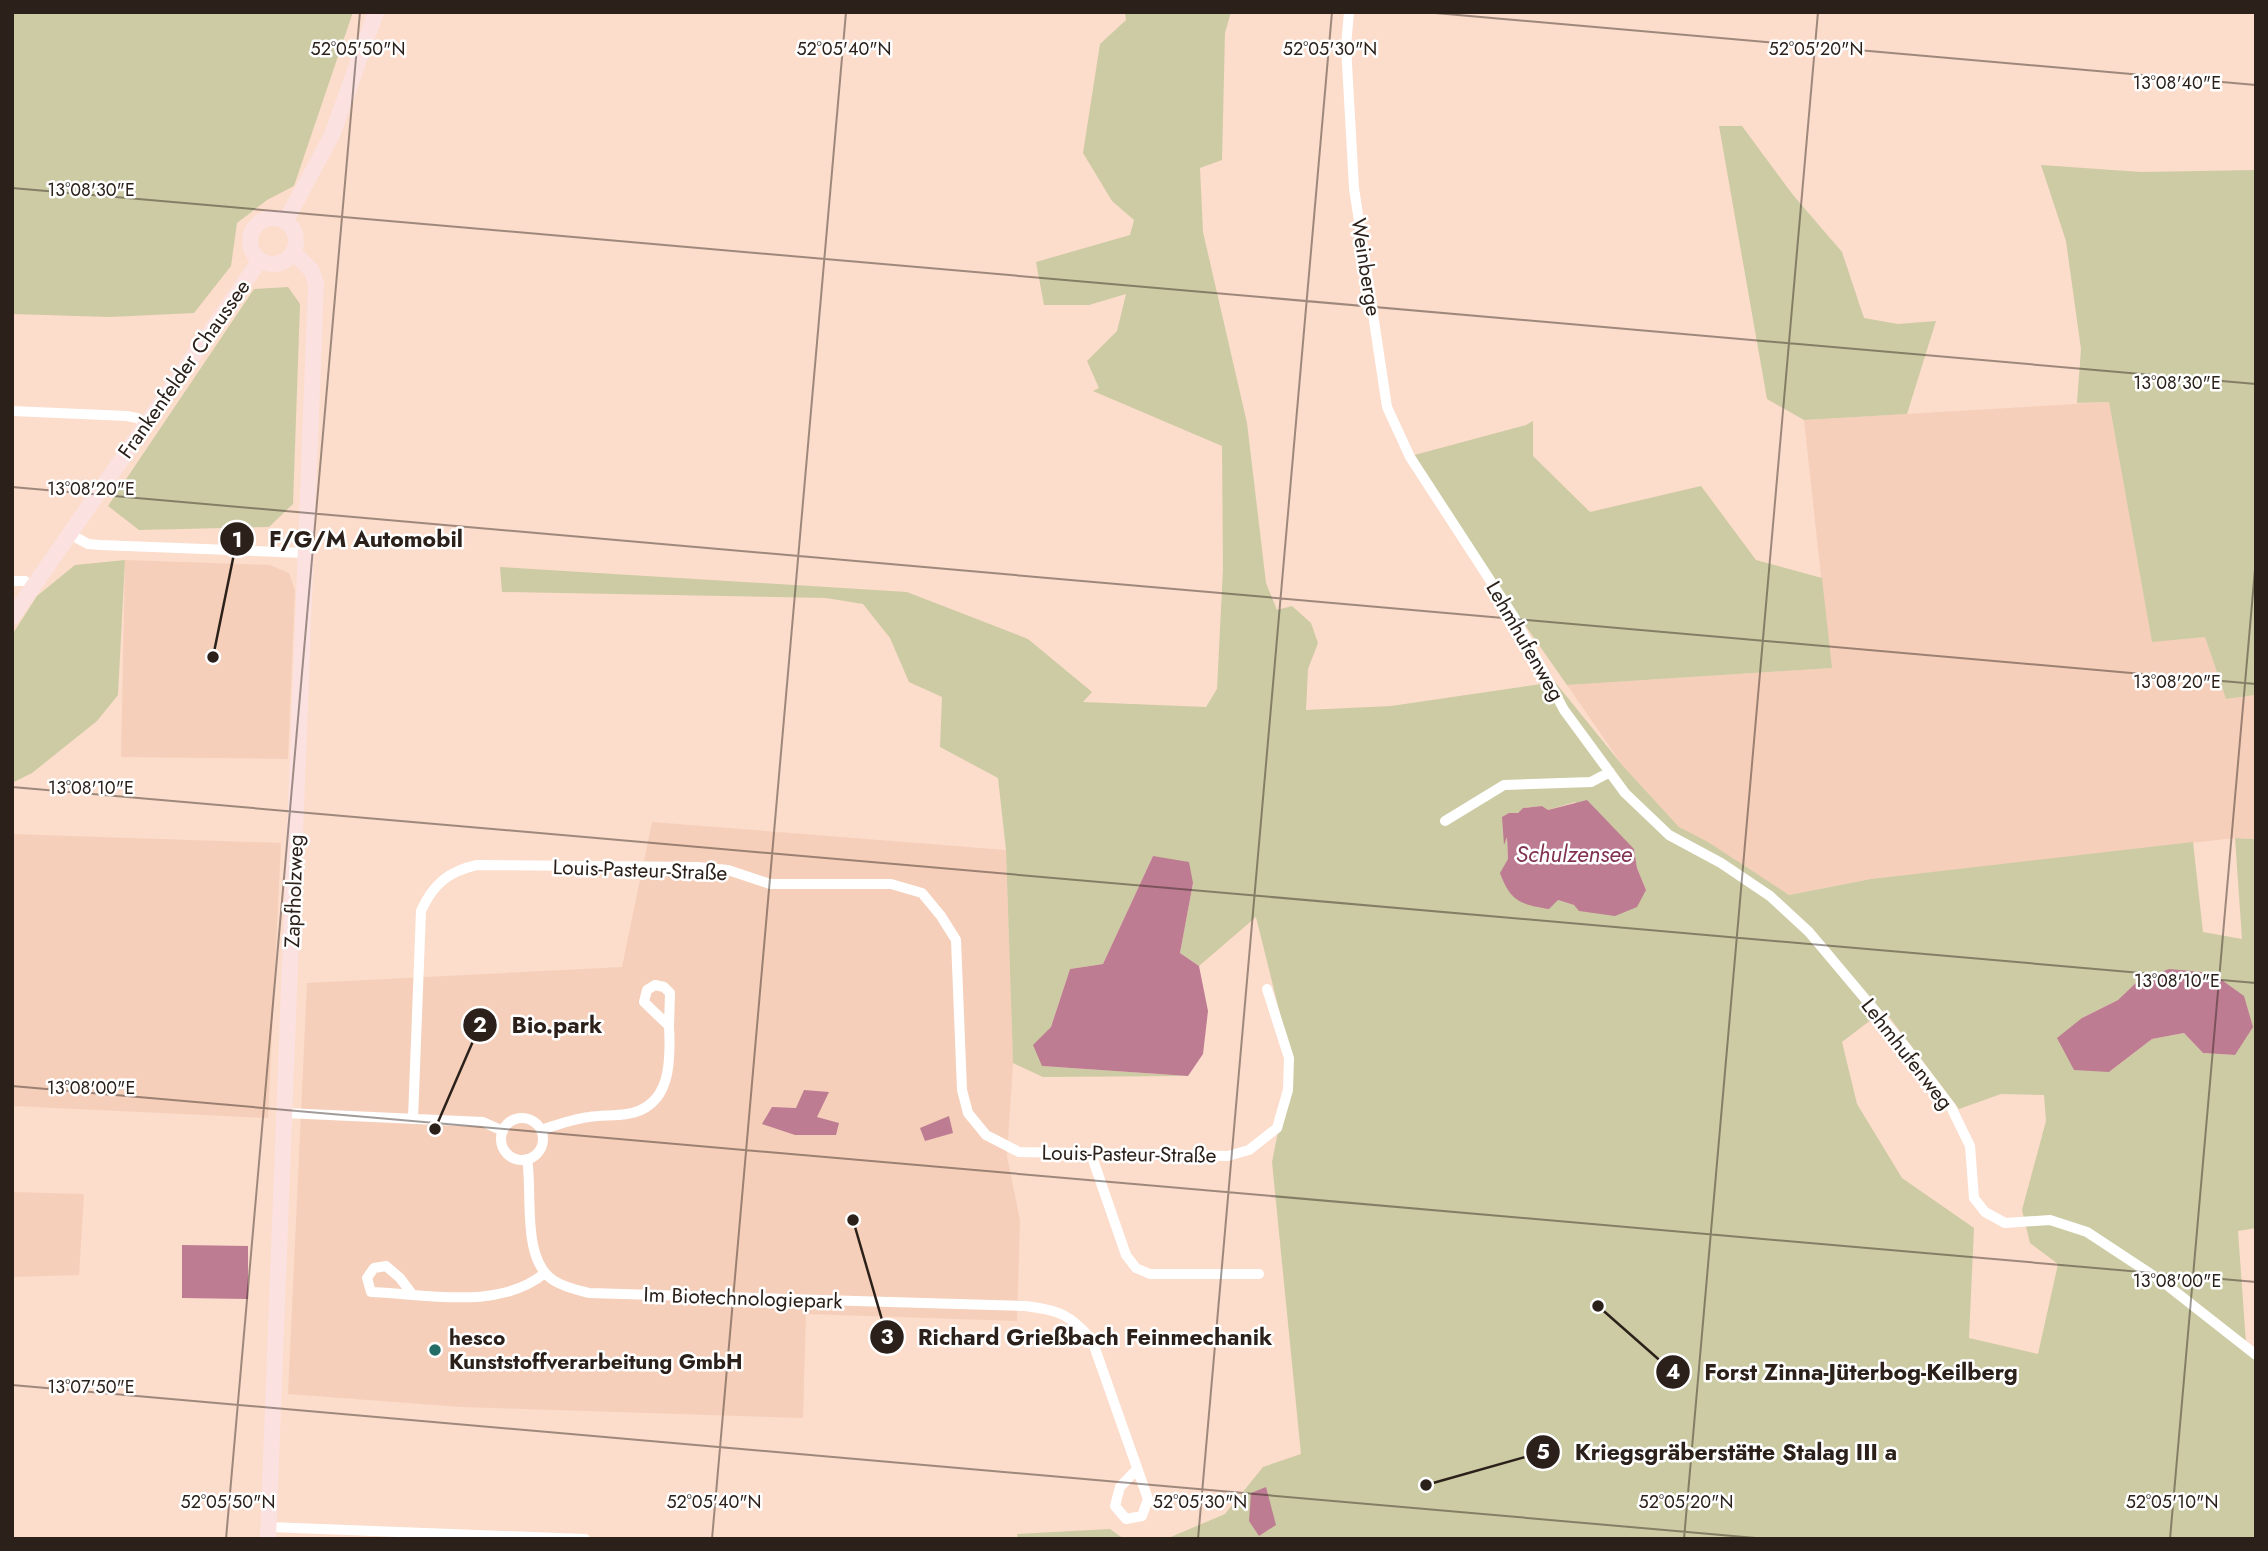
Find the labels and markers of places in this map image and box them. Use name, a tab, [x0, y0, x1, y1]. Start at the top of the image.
callout: F/G/M Automobil	[220, 517, 477, 561]
callout: Bio.park	[463, 1003, 617, 1047]
callout: Richard Grießbach Feinmechanik	[869, 1315, 1287, 1359]
place label: hesco Kunststoffverarbeitung GmbH	[449, 1323, 742, 1377]
marker: hesco Kunststoffverarbeitung GmbH	[427, 1342, 443, 1358]
callout: Forst Zinna-Jüterbog-Keilberg	[1656, 1350, 2032, 1394]
callout: Kriegsgräberstätte Stalag III a	[1525, 1430, 1911, 1474]

